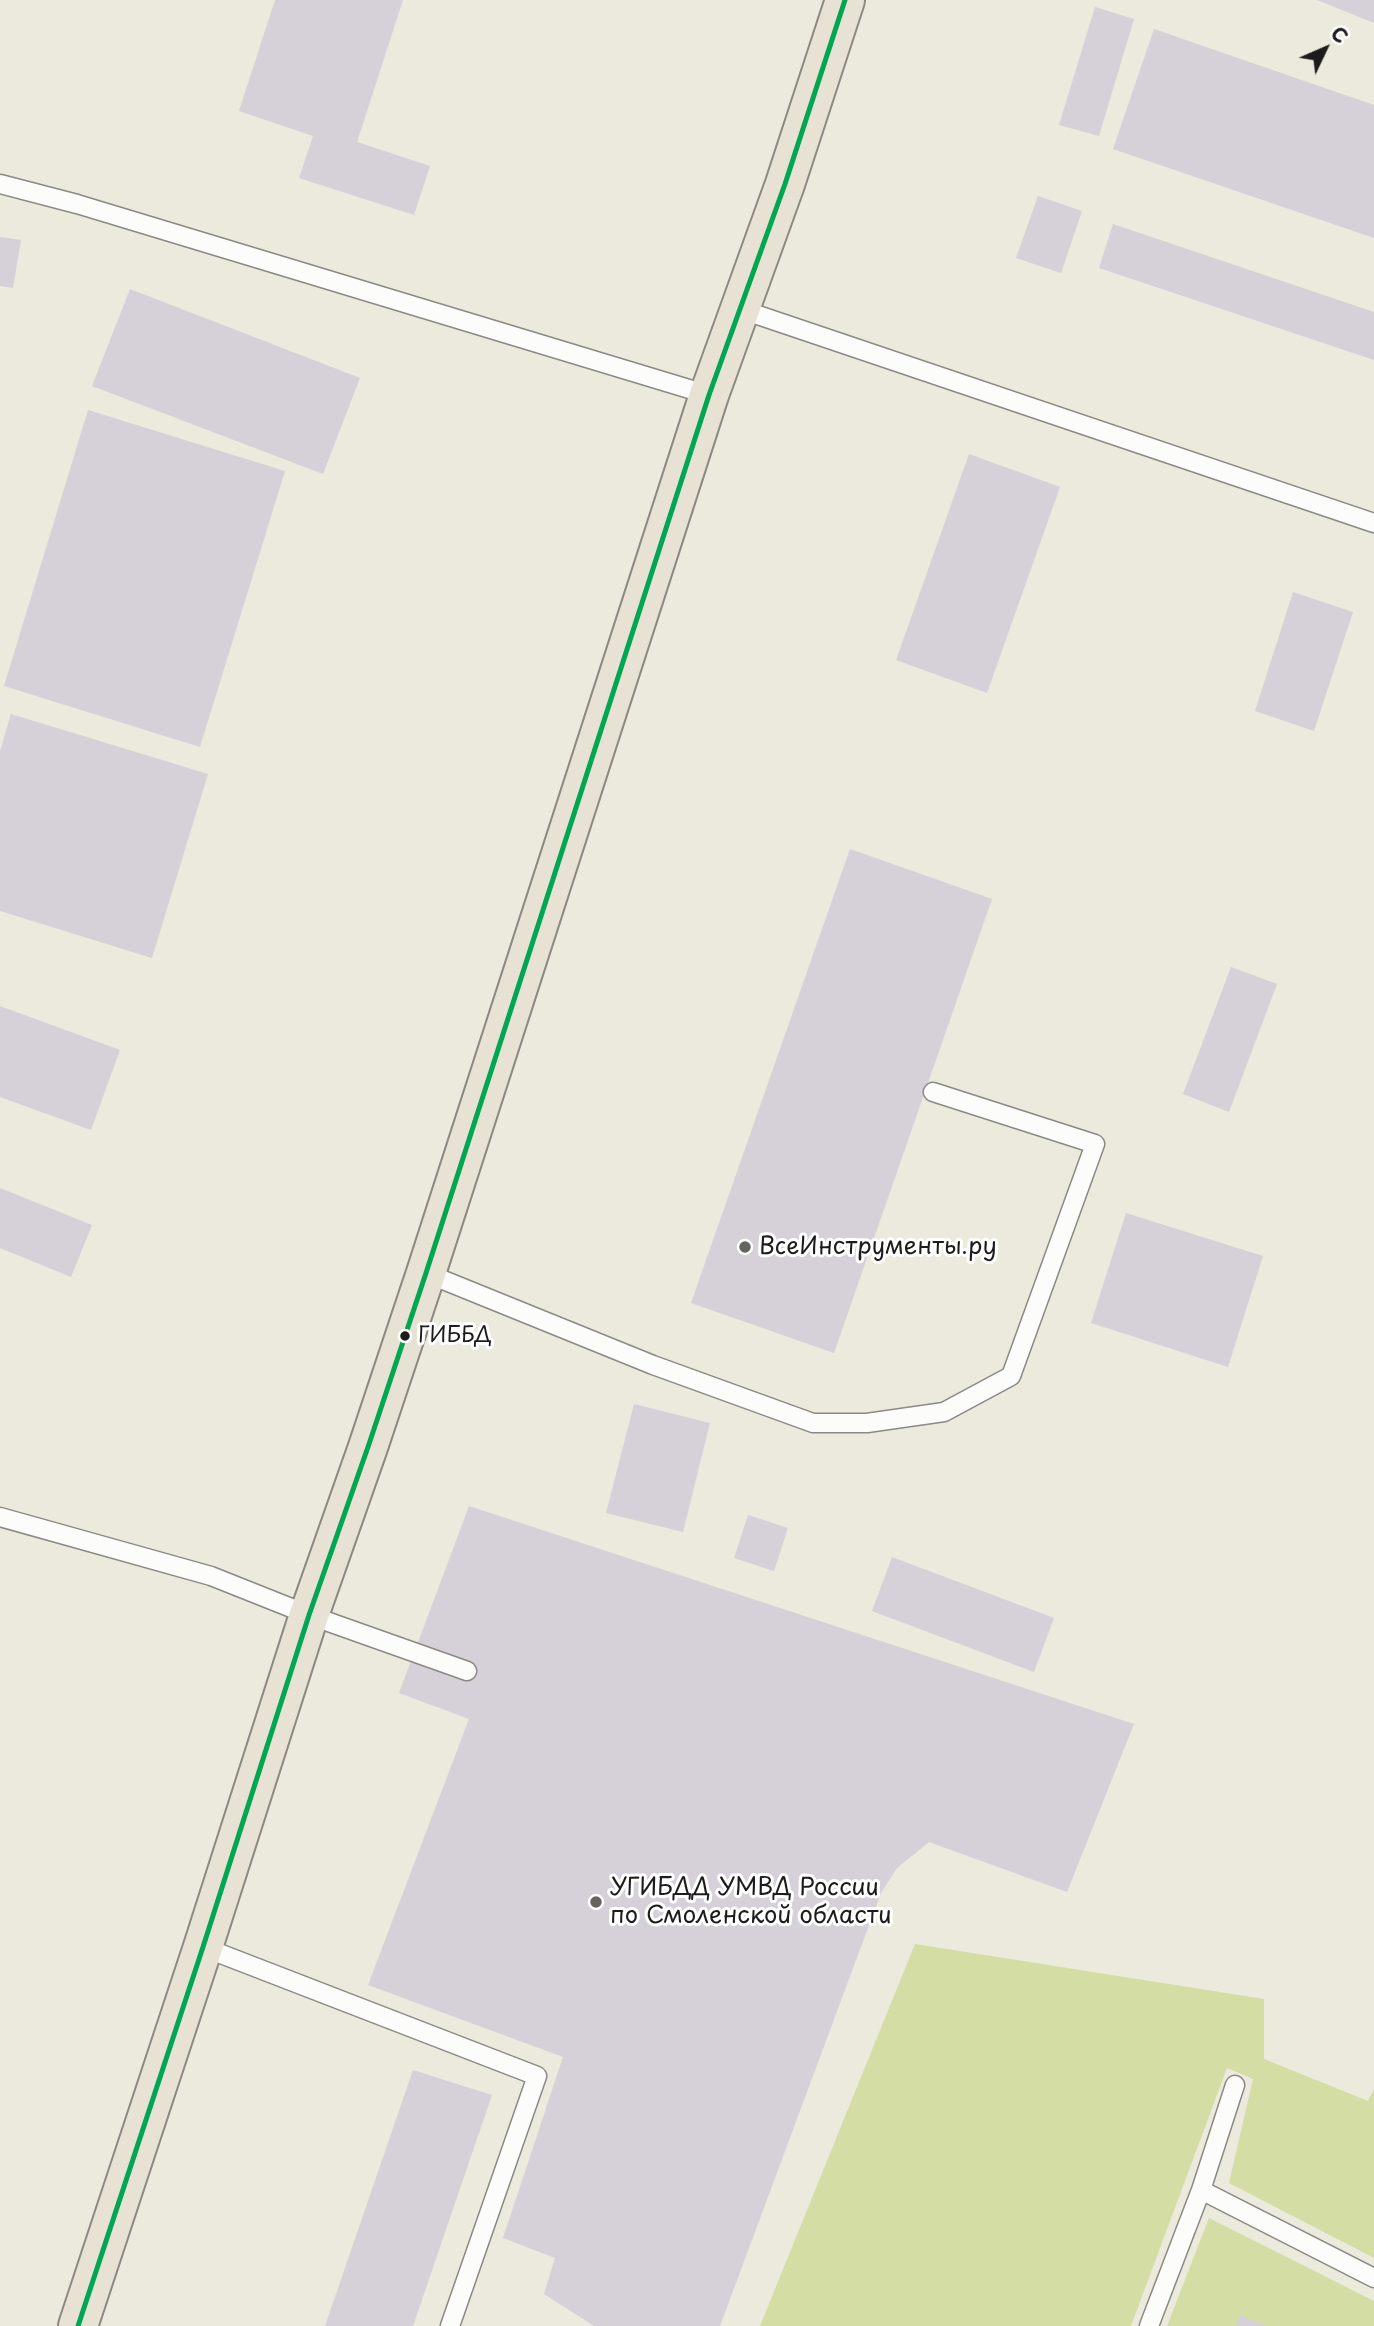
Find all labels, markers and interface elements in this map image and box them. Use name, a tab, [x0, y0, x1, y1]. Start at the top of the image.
north arrow	[1290, 14, 1360, 84]
text: С	[1325, 20, 1355, 49]
place label: ВсеИнструменты.ру	[759, 1233, 997, 1261]
marker: ВсеИнструменты.ру	[737, 1239, 753, 1255]
place label: ГИББД	[418, 1323, 492, 1349]
marker: ГИББД	[398, 1329, 412, 1343]
place label: УГИБДД УМВД России по Смоленской области	[610, 1874, 892, 1930]
marker: УГИБДД УМВД России по Смоленской области	[588, 1894, 604, 1910]

